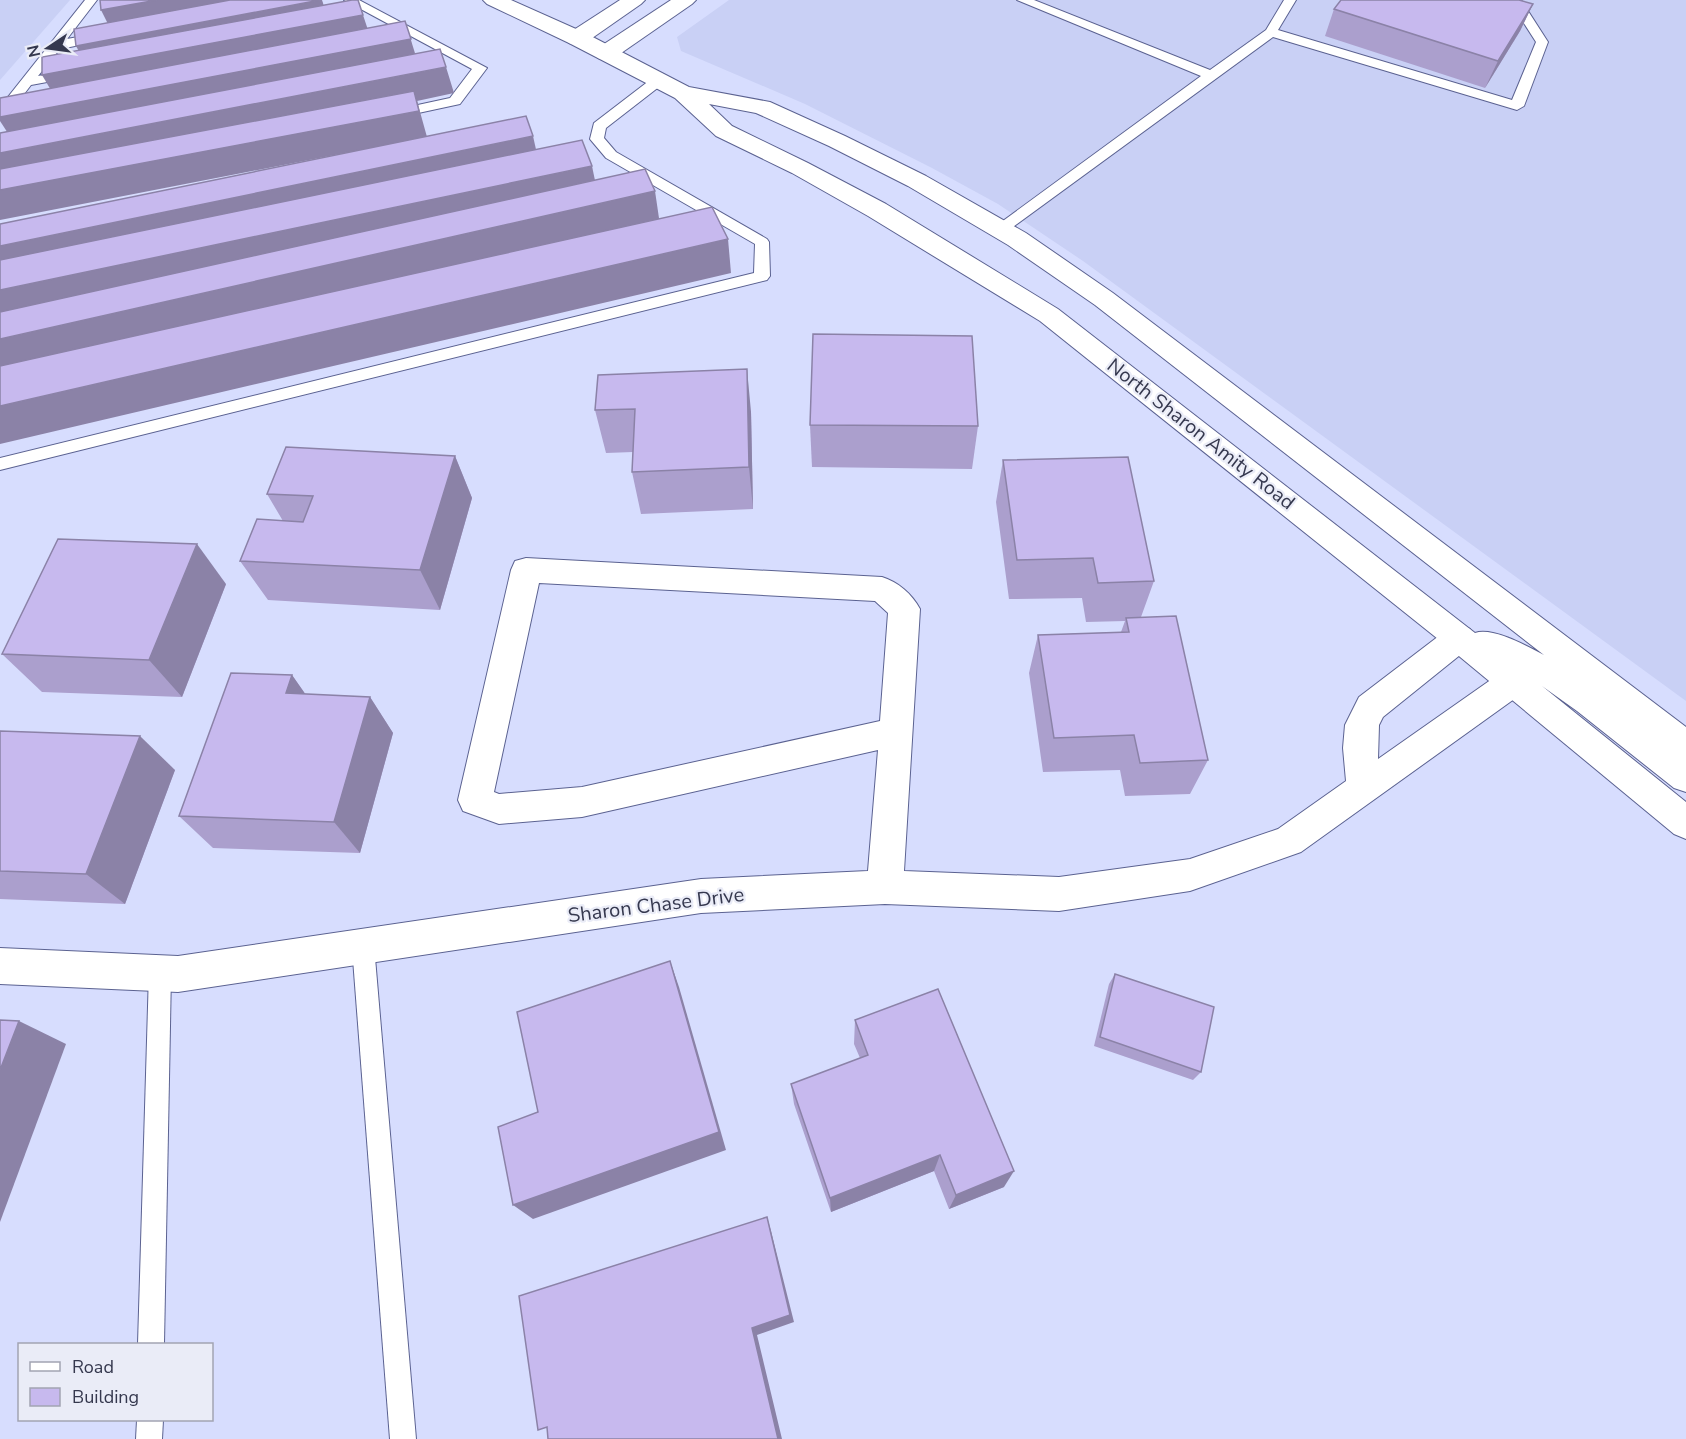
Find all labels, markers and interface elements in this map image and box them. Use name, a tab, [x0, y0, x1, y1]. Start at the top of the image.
north arrow	[18, 18, 78, 78]
text: N	[22, 43, 46, 59]
street label: North Sharon Amity Road	[1101, 352, 1301, 516]
street label: Sharon Chase Drive	[566, 881, 746, 929]
legend	[18, 1343, 213, 1421]
text: Road	[72, 1355, 114, 1379]
text: Building	[72, 1385, 139, 1409]

